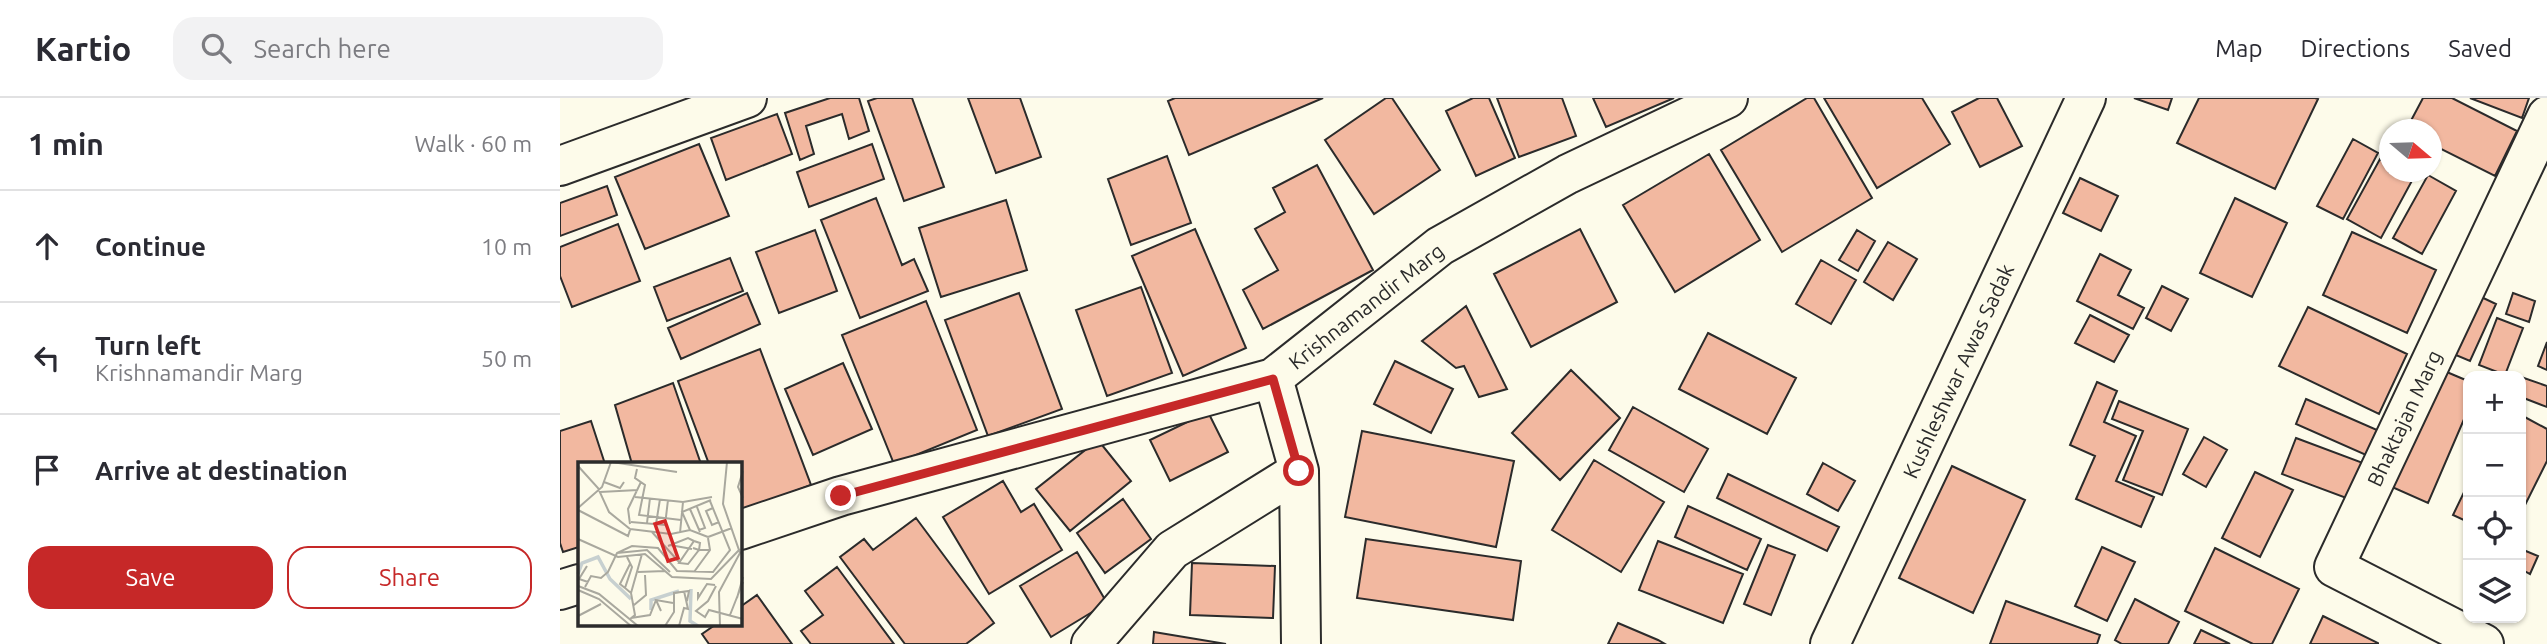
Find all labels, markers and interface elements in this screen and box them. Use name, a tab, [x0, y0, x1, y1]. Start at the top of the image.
search box	[173, 17, 663, 80]
icon: search	[197, 29, 235, 67]
text: Kartio	[35, 30, 131, 67]
text: Search here	[253, 34, 391, 63]
text: Map	[2215, 35, 2262, 62]
text: Directions	[2300, 35, 2410, 62]
text: Saved	[2448, 35, 2512, 62]
north arrow	[2379, 119, 2442, 182]
text: 1 min	[28, 127, 104, 161]
text: Walk · 60 m	[414, 131, 532, 156]
icon: ahead	[28, 227, 66, 265]
text: Continue	[95, 232, 206, 261]
text: 10 m	[481, 234, 532, 259]
street label: Krishnamandir Marg	[1284, 238, 1448, 374]
street label: Kushleshwar Awas Sadak	[1898, 260, 2018, 482]
text: Turn left	[95, 331, 201, 360]
icon: left	[28, 339, 66, 377]
text: 50 m	[481, 346, 532, 371]
street label: Bhaktajan Marg	[2362, 346, 2446, 490]
text: Krishnamandir Marg	[95, 360, 303, 385]
map controls	[2463, 371, 2526, 623]
button: +	[2463, 371, 2526, 434]
button: −	[2463, 434, 2526, 497]
icon: arrive	[28, 451, 66, 489]
route start	[1283, 455, 1314, 486]
text: Arrive at destination	[95, 456, 348, 485]
inset map	[578, 462, 742, 626]
route end	[825, 480, 856, 511]
button: locate	[2463, 497, 2526, 560]
button: Save	[28, 546, 273, 609]
button: Share	[287, 546, 532, 609]
button: layers	[2463, 560, 2526, 623]

